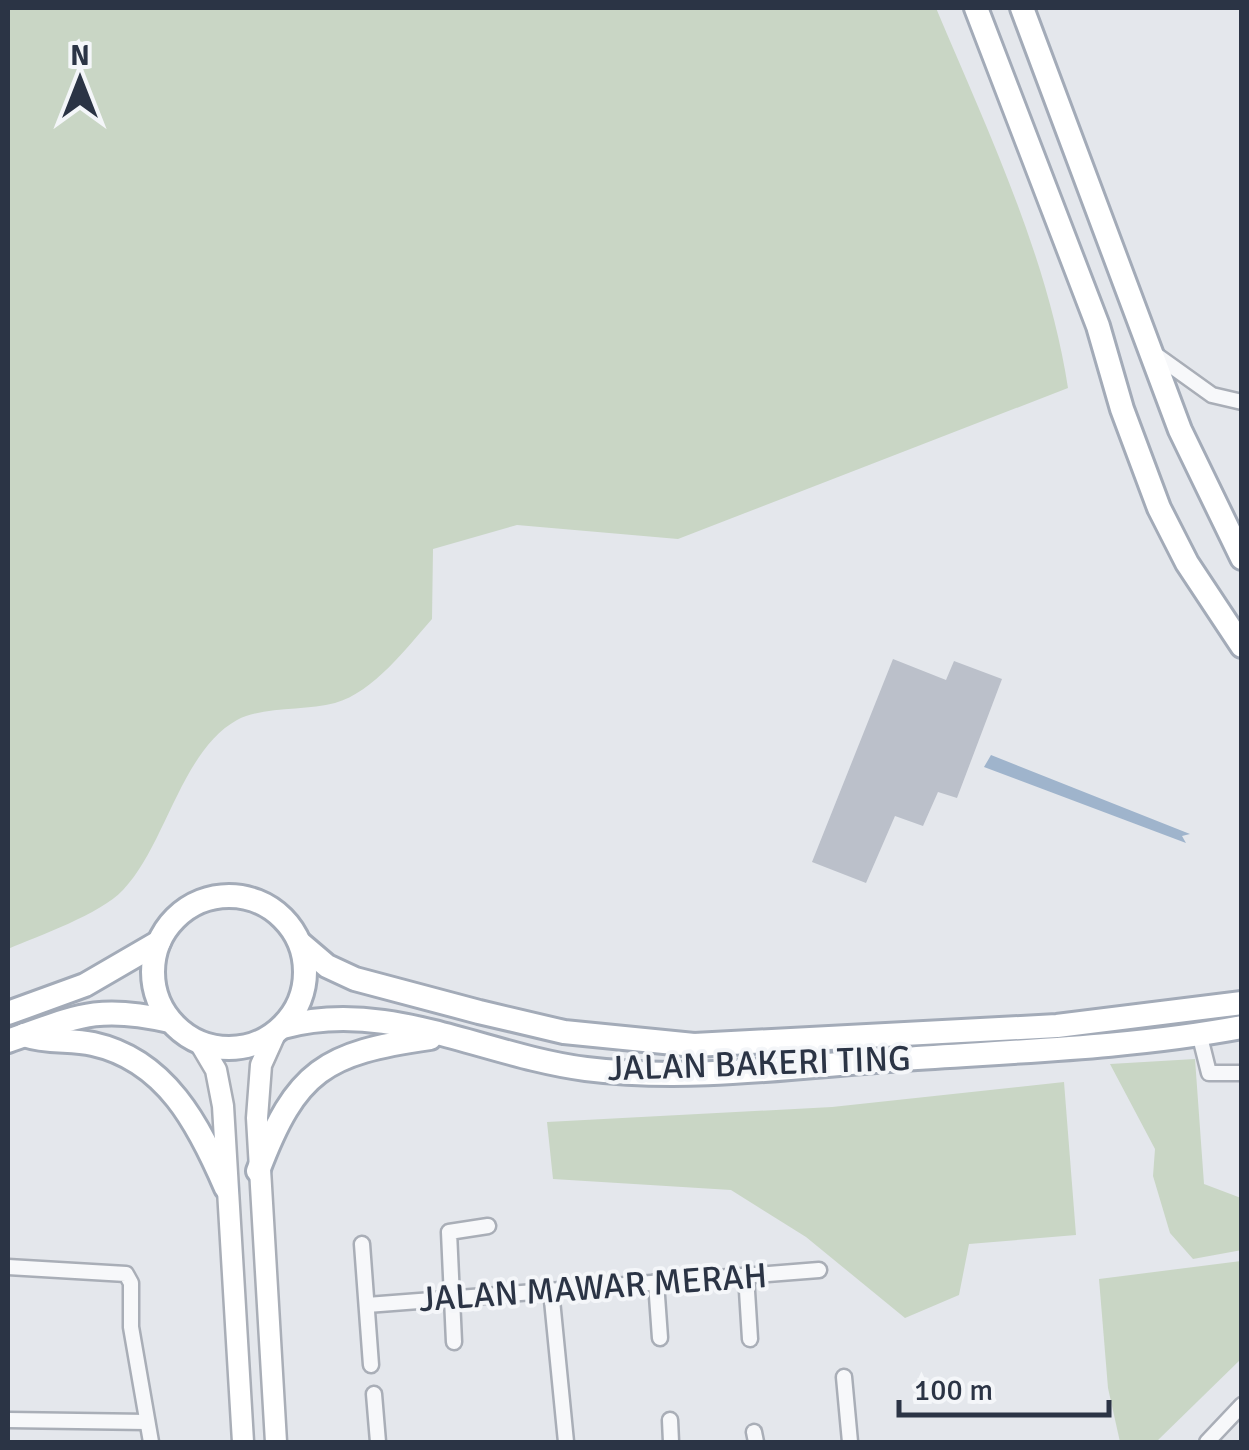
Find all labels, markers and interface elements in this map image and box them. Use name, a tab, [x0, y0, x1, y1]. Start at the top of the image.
north arrow	[30, 30, 130, 130]
text: N	[70, 39, 90, 73]
street label: JALAN BAKERI TING	[607, 1037, 911, 1090]
street label: JALAN MAWAR MERAH	[417, 1254, 769, 1321]
scale bar	[899, 1355, 1109, 1417]
text: 100 m	[914, 1372, 993, 1409]

